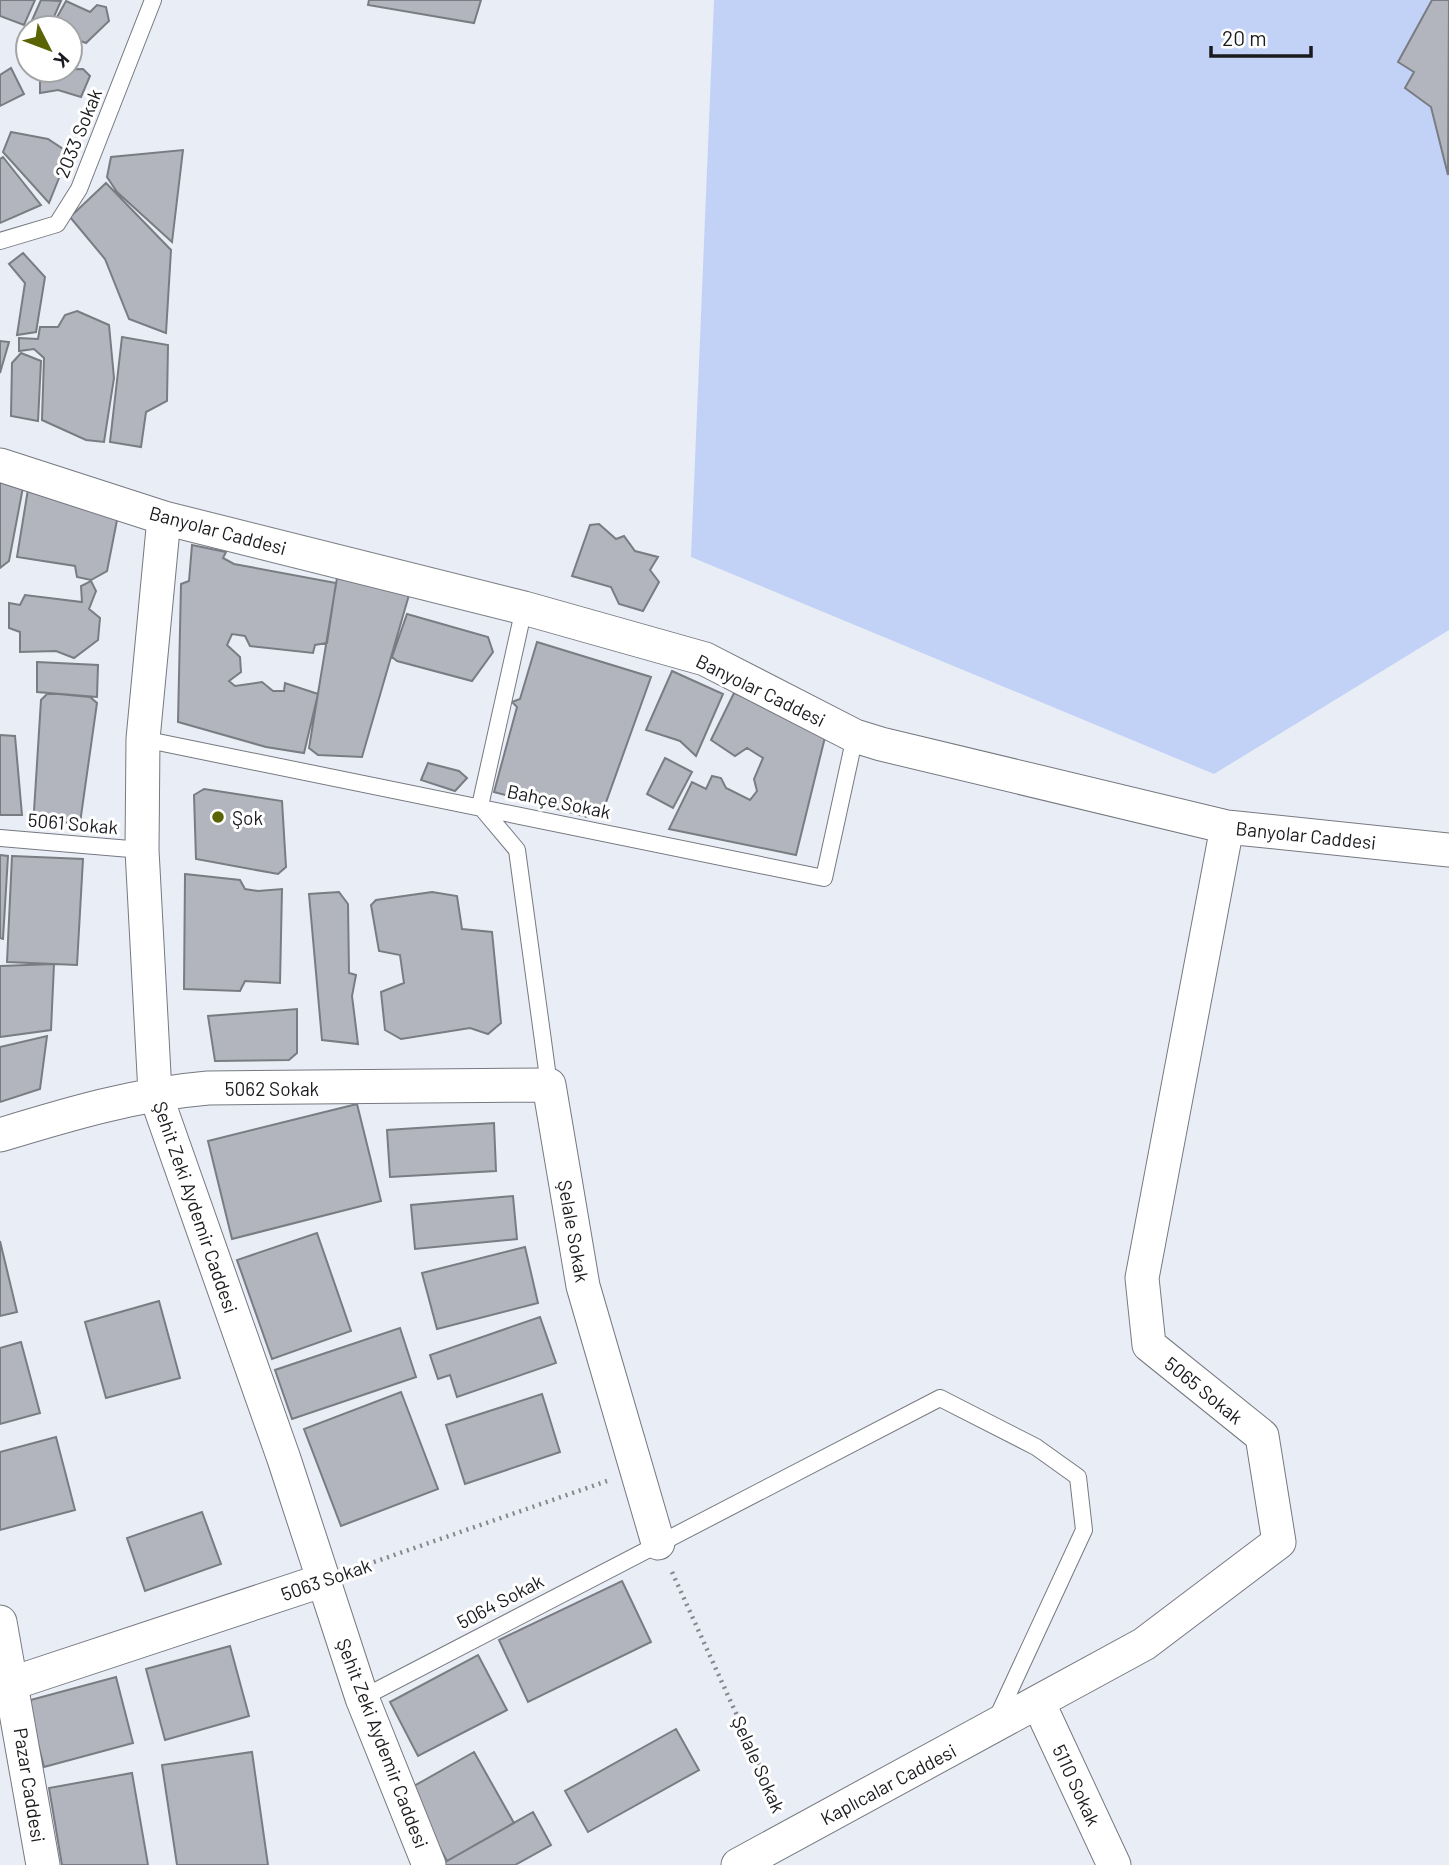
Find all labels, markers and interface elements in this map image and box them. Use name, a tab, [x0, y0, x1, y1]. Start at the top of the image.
north arrow	[14, 14, 84, 84]
scale bar	[1211, 14, 1311, 58]
text: 20 m	[1222, 25, 1267, 50]
text: K	[49, 49, 75, 73]
street label: 2033 Sokak	[50, 85, 106, 181]
street label: Banyolar Caddesi	[147, 501, 289, 559]
street label: Banyolar Caddesi	[693, 649, 829, 731]
street label: Bahçe Sokak	[505, 779, 613, 823]
place label: Şok	[232, 806, 263, 829]
street label: 5061 Sokak	[27, 808, 119, 838]
marker: Şok	[210, 809, 226, 825]
street label: Banyolar Caddesi	[1235, 816, 1377, 854]
street label: 5062 Sokak	[225, 1077, 319, 1100]
street label: Şehit Zeki Aydemir Caddesi	[149, 1098, 243, 1316]
street label: Şelale Sokak	[554, 1178, 594, 1284]
street label: 5065 Sokak	[1160, 1352, 1248, 1428]
street label: 5063 Sokak	[278, 1553, 374, 1605]
street label: 5064 Sokak	[453, 1569, 547, 1633]
street label: Şehit Zeki Aydemir Caddesi	[332, 1635, 434, 1851]
street label: Şelale Sokak	[727, 1712, 791, 1816]
street label: Pazar Caddesi	[10, 1726, 50, 1844]
street label: Kaplıcalar Caddesi	[816, 1739, 960, 1829]
street label: 5110 Sokak	[1048, 1741, 1106, 1829]

